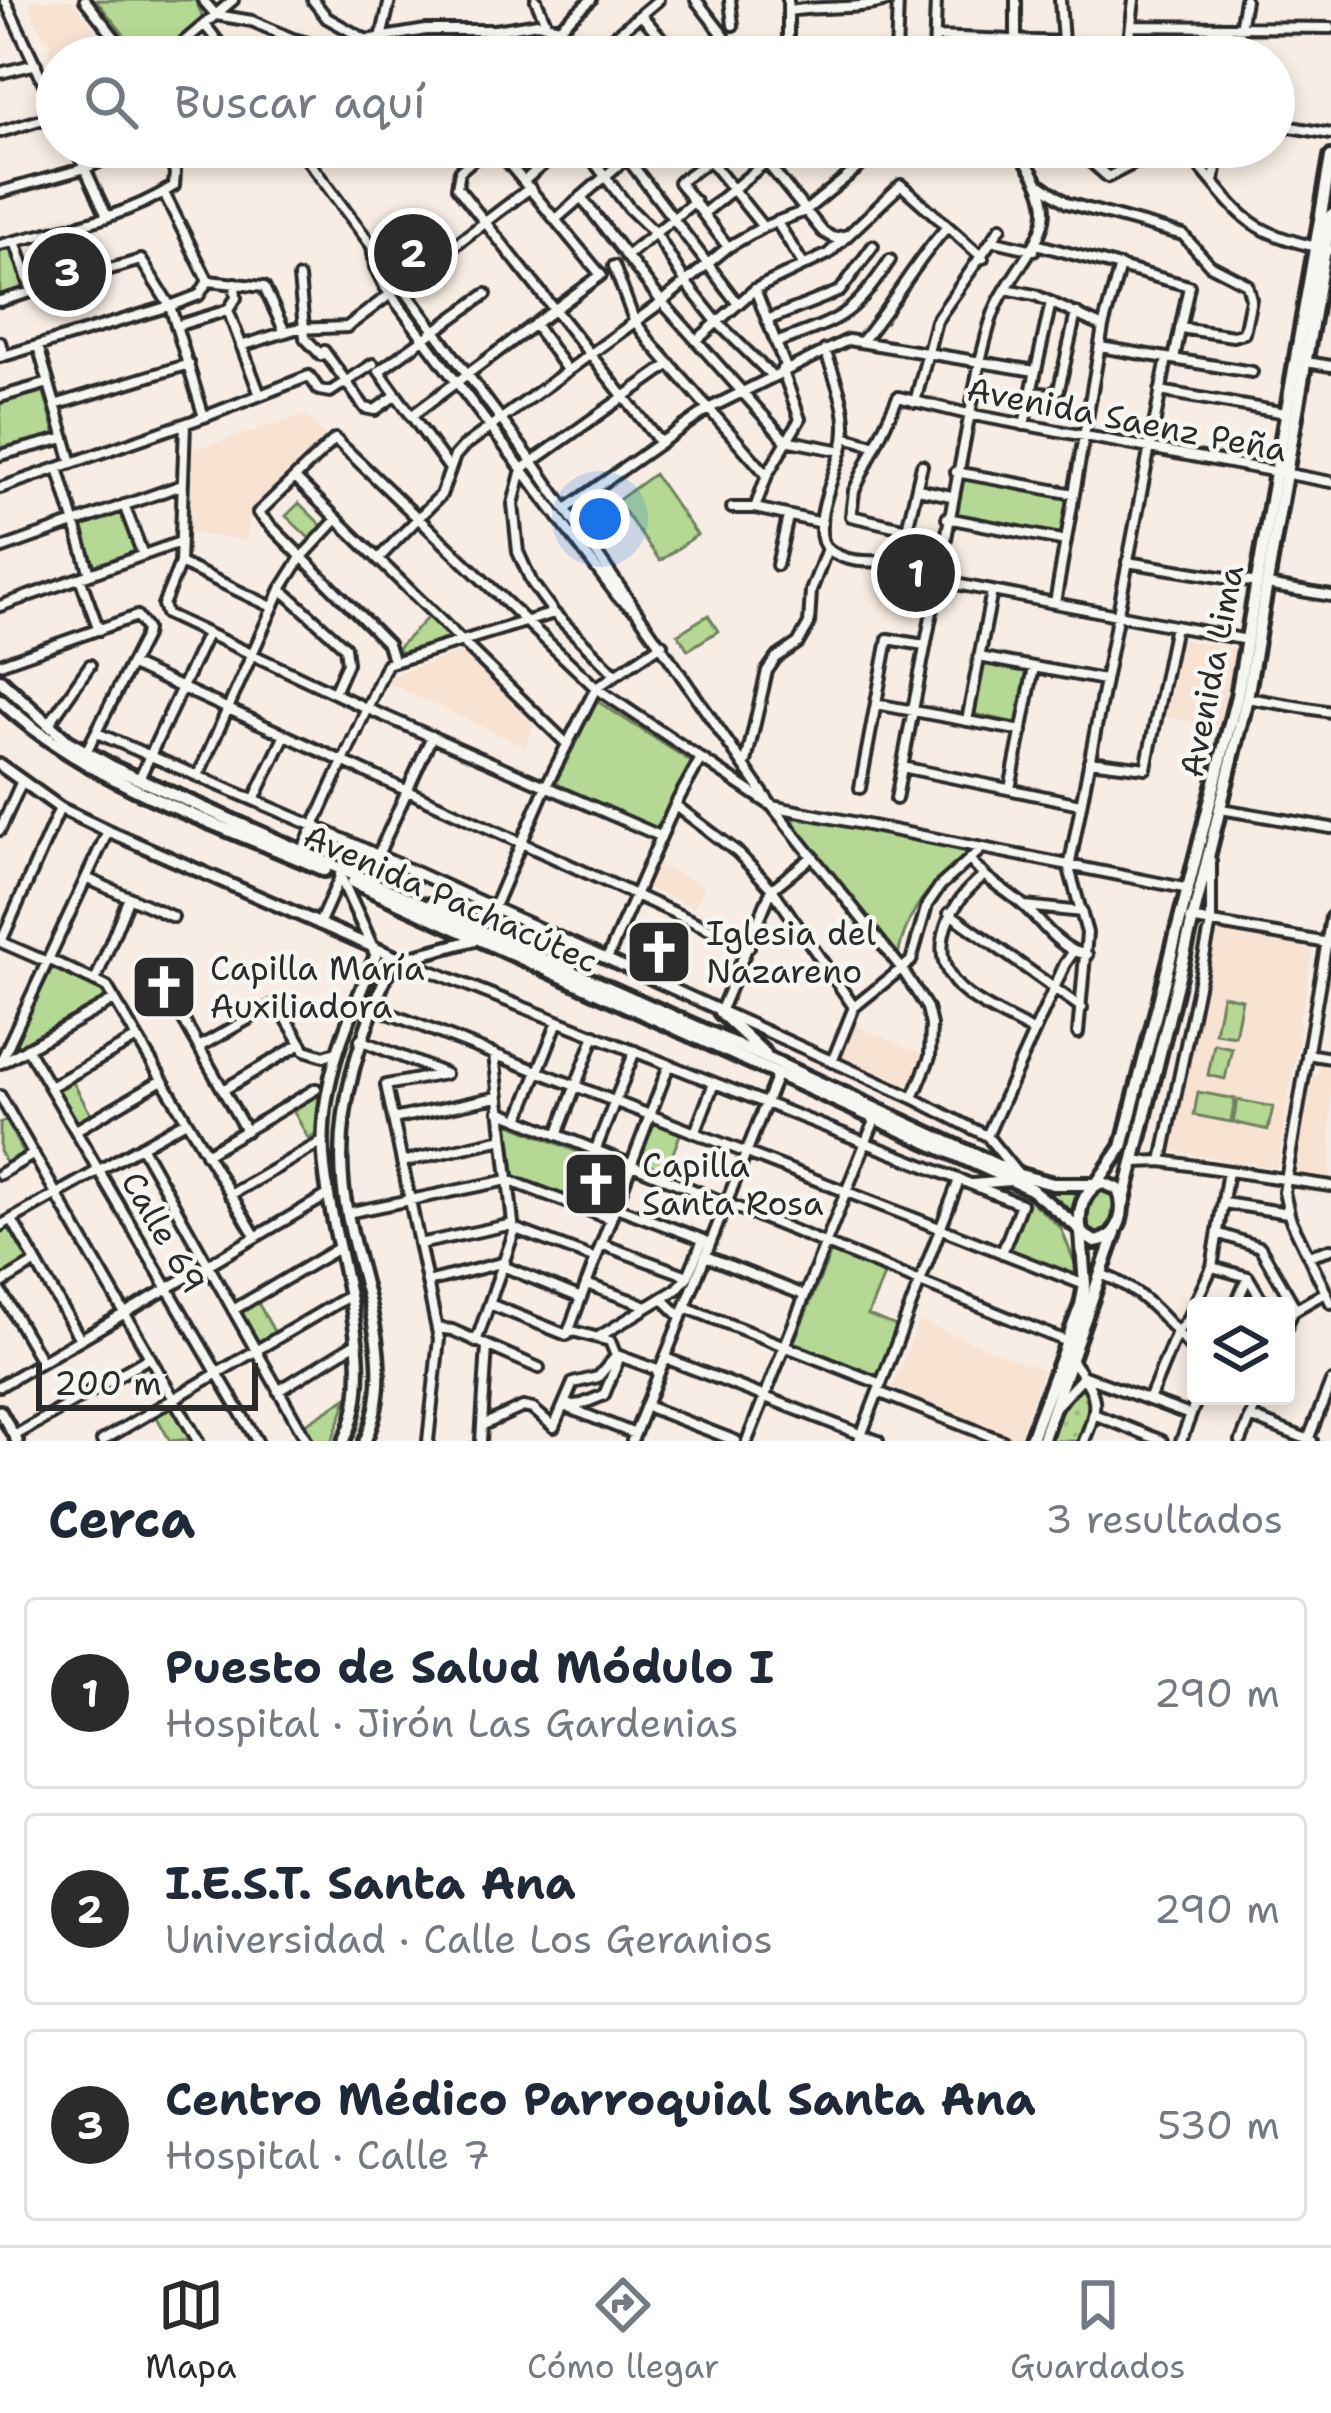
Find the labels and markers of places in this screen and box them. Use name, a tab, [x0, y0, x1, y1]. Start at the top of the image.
pin: 2	[374, 208, 452, 298]
pin: 3	[28, 227, 106, 317]
pin: 1	[877, 528, 955, 618]
place label: Iglesia del Nazareno	[706, 911, 876, 994]
church icon: Iglesia del Nazareno	[624, 917, 694, 987]
place label: Capilla María Auxiliadora	[210, 946, 425, 1029]
church icon: Capilla María Auxiliadora	[129, 952, 199, 1022]
place label: Capilla Santa Rosa	[642, 1143, 823, 1226]
church icon: Capilla Santa Rosa	[561, 1149, 631, 1219]

